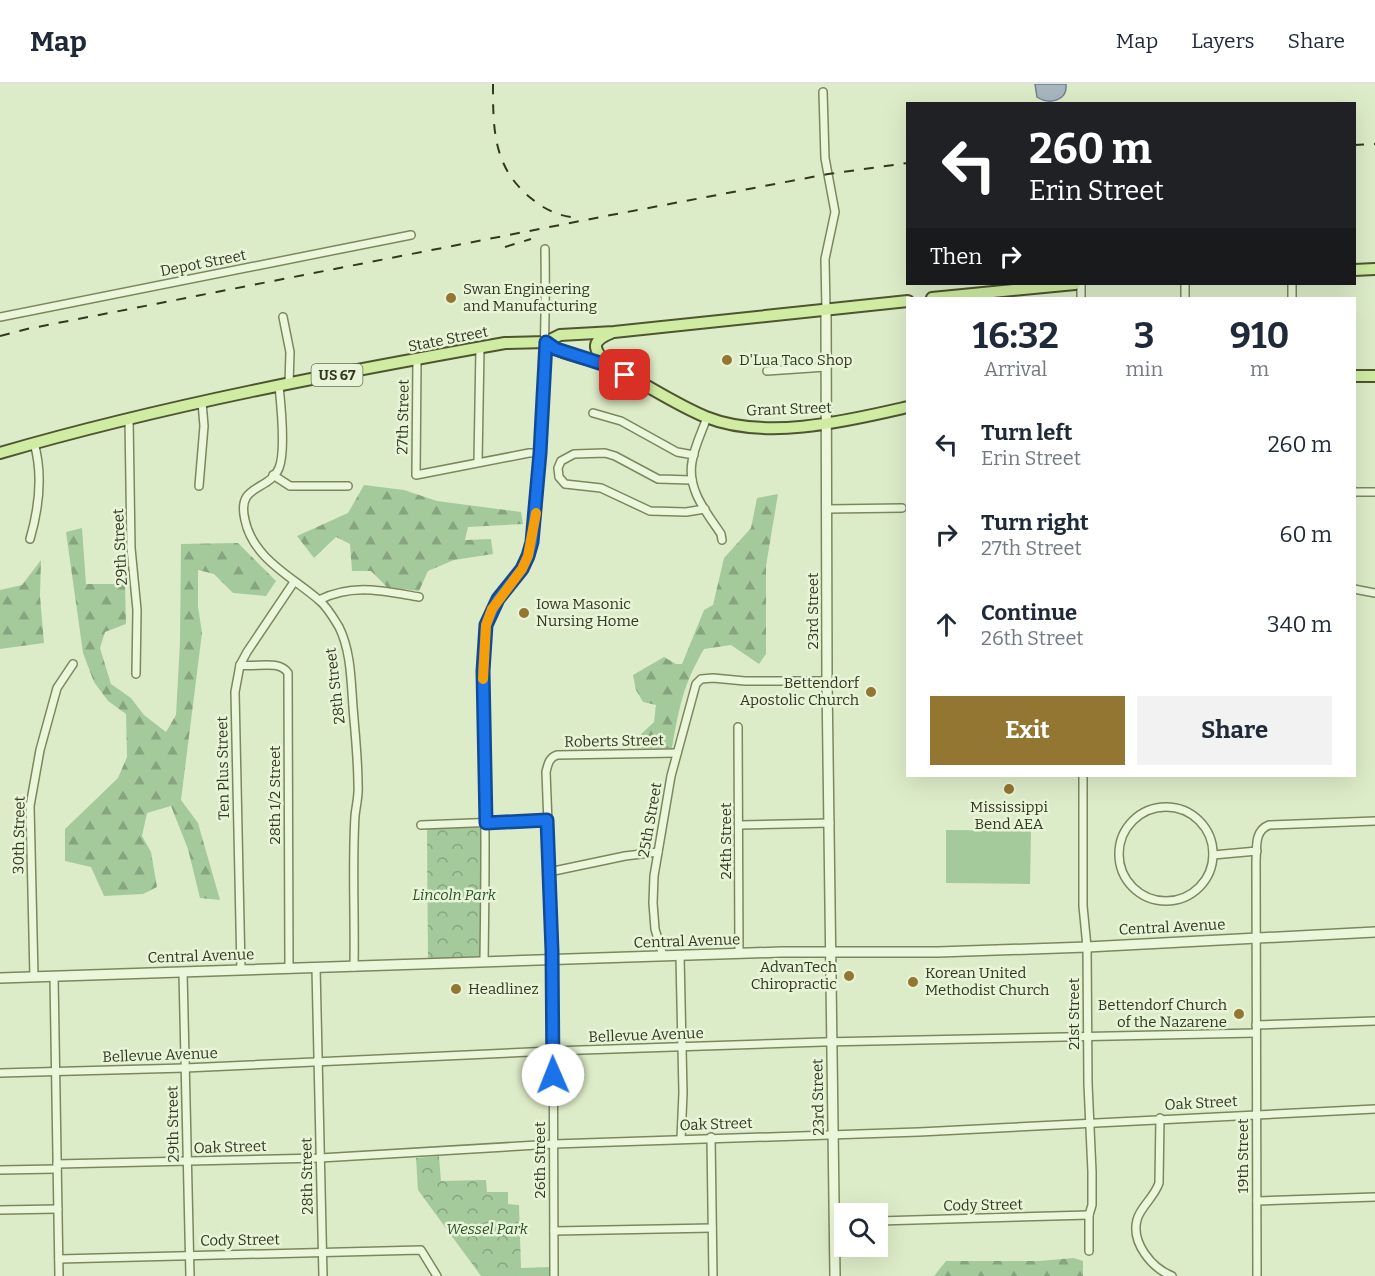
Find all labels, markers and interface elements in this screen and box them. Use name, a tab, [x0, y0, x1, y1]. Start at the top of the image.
text: Map	[30, 25, 87, 58]
text: Map	[1116, 28, 1158, 54]
text: Layers	[1191, 28, 1255, 54]
text: Share	[1288, 28, 1345, 54]
text: 260 m	[1029, 124, 1152, 174]
icon: left	[930, 126, 1008, 204]
text: Erin Street	[1029, 175, 1164, 207]
icon: right	[994, 240, 1027, 273]
text: Then	[930, 243, 982, 270]
street label: Depot Street	[158, 246, 248, 280]
place label: Swan Engineering and Manufacturing	[463, 280, 597, 315]
marker: Swan Engineering and Manufacturing	[444, 291, 458, 305]
text: 16:32	[973, 314, 1059, 358]
text: 3	[1134, 314, 1155, 358]
text: 910	[1230, 314, 1289, 358]
street label: State Street	[406, 322, 490, 356]
pin	[599, 349, 650, 400]
place label: D'Lua Taco Shop	[739, 351, 853, 369]
marker: D'Lua Taco Shop	[720, 353, 734, 367]
text: Arrival	[984, 357, 1047, 381]
text: min	[1125, 357, 1163, 381]
text: m	[1250, 357, 1269, 381]
icon: arrive	[608, 358, 641, 391]
road number: US 67	[312, 364, 362, 386]
street label: 27th Street	[393, 379, 413, 455]
street label: Grant Street	[746, 398, 833, 419]
text: Turn left	[981, 419, 1073, 446]
icon: left	[930, 428, 963, 461]
text: 260 m	[1268, 431, 1332, 458]
text: Erin Street	[981, 446, 1081, 470]
street label: 29th Street	[109, 508, 131, 586]
text: Turn right	[981, 509, 1089, 536]
icon: right	[930, 518, 963, 551]
text: 60 m	[1280, 521, 1332, 548]
text: 27th Street	[981, 536, 1082, 560]
street label: 23rd Street	[804, 572, 822, 649]
place label: Iowa Masonic Nursing Home	[536, 595, 639, 630]
text: Continue	[981, 599, 1077, 626]
marker: Iowa Masonic Nursing Home	[517, 606, 531, 620]
icon: ahead	[930, 608, 963, 641]
text: 340 m	[1267, 611, 1332, 638]
text: 26th Street	[981, 626, 1084, 650]
street label: 28th Street	[321, 646, 349, 725]
place label: Bettendorf Apostolic Church	[740, 674, 861, 709]
marker: Bettendorf Apostolic Church	[864, 685, 878, 699]
button: Exit	[930, 696, 1125, 765]
button: Share	[1137, 696, 1332, 765]
street label: Ten Plus Street	[213, 715, 233, 820]
street label: Roberts Street	[564, 731, 664, 751]
street label: 28th 1/2 Street	[266, 745, 284, 845]
street label: 25th Street	[635, 780, 666, 859]
marker: Mississippi Bend AEA	[1002, 782, 1016, 796]
street label: 30th Street	[9, 795, 29, 874]
place label: Mississippi Bend AEA	[970, 798, 1048, 833]
street label: 24th Street	[717, 802, 735, 879]
park label: Lincoln Park	[412, 886, 497, 904]
street label: Central Avenue	[1118, 915, 1226, 939]
street label: Central Avenue	[633, 930, 741, 952]
street label: Central Avenue	[147, 945, 255, 967]
place label: AdvanTech Chiropractic	[751, 958, 838, 993]
place label: Korean United Methodist Church	[925, 964, 1050, 999]
marker: AdvanTech Chiropractic	[842, 969, 856, 983]
marker: Korean United Methodist Church	[906, 975, 920, 989]
street label: 21st Street	[1065, 977, 1083, 1050]
place label: Headlinez	[468, 980, 539, 998]
marker: Headlinez	[449, 982, 463, 996]
place label: Bettendorf Church of the Nazarene	[1098, 996, 1228, 1031]
marker: Bettendorf Church of the Nazarene	[1232, 1007, 1246, 1021]
street label: Bellevue Avenue	[588, 1024, 704, 1046]
position arrow	[521, 1043, 585, 1107]
street label: Bellevue Avenue	[102, 1044, 218, 1066]
street label: 23rd Street	[808, 1058, 828, 1136]
street label: 29th Street	[163, 1085, 183, 1163]
street label: Oak Street	[1164, 1092, 1238, 1114]
street label: Oak Street	[679, 1114, 753, 1134]
street label: 19th Street	[1234, 1118, 1252, 1193]
street label: 26th Street	[531, 1121, 549, 1198]
street label: Oak Street	[193, 1137, 267, 1157]
street label: 28th Street	[297, 1137, 317, 1215]
street label: Cody Street	[943, 1195, 1024, 1215]
map controls	[834, 1203, 888, 1257]
button: search	[834, 1203, 888, 1257]
park label: Wessel Park	[446, 1220, 529, 1238]
street label: Cody Street	[200, 1230, 281, 1250]

